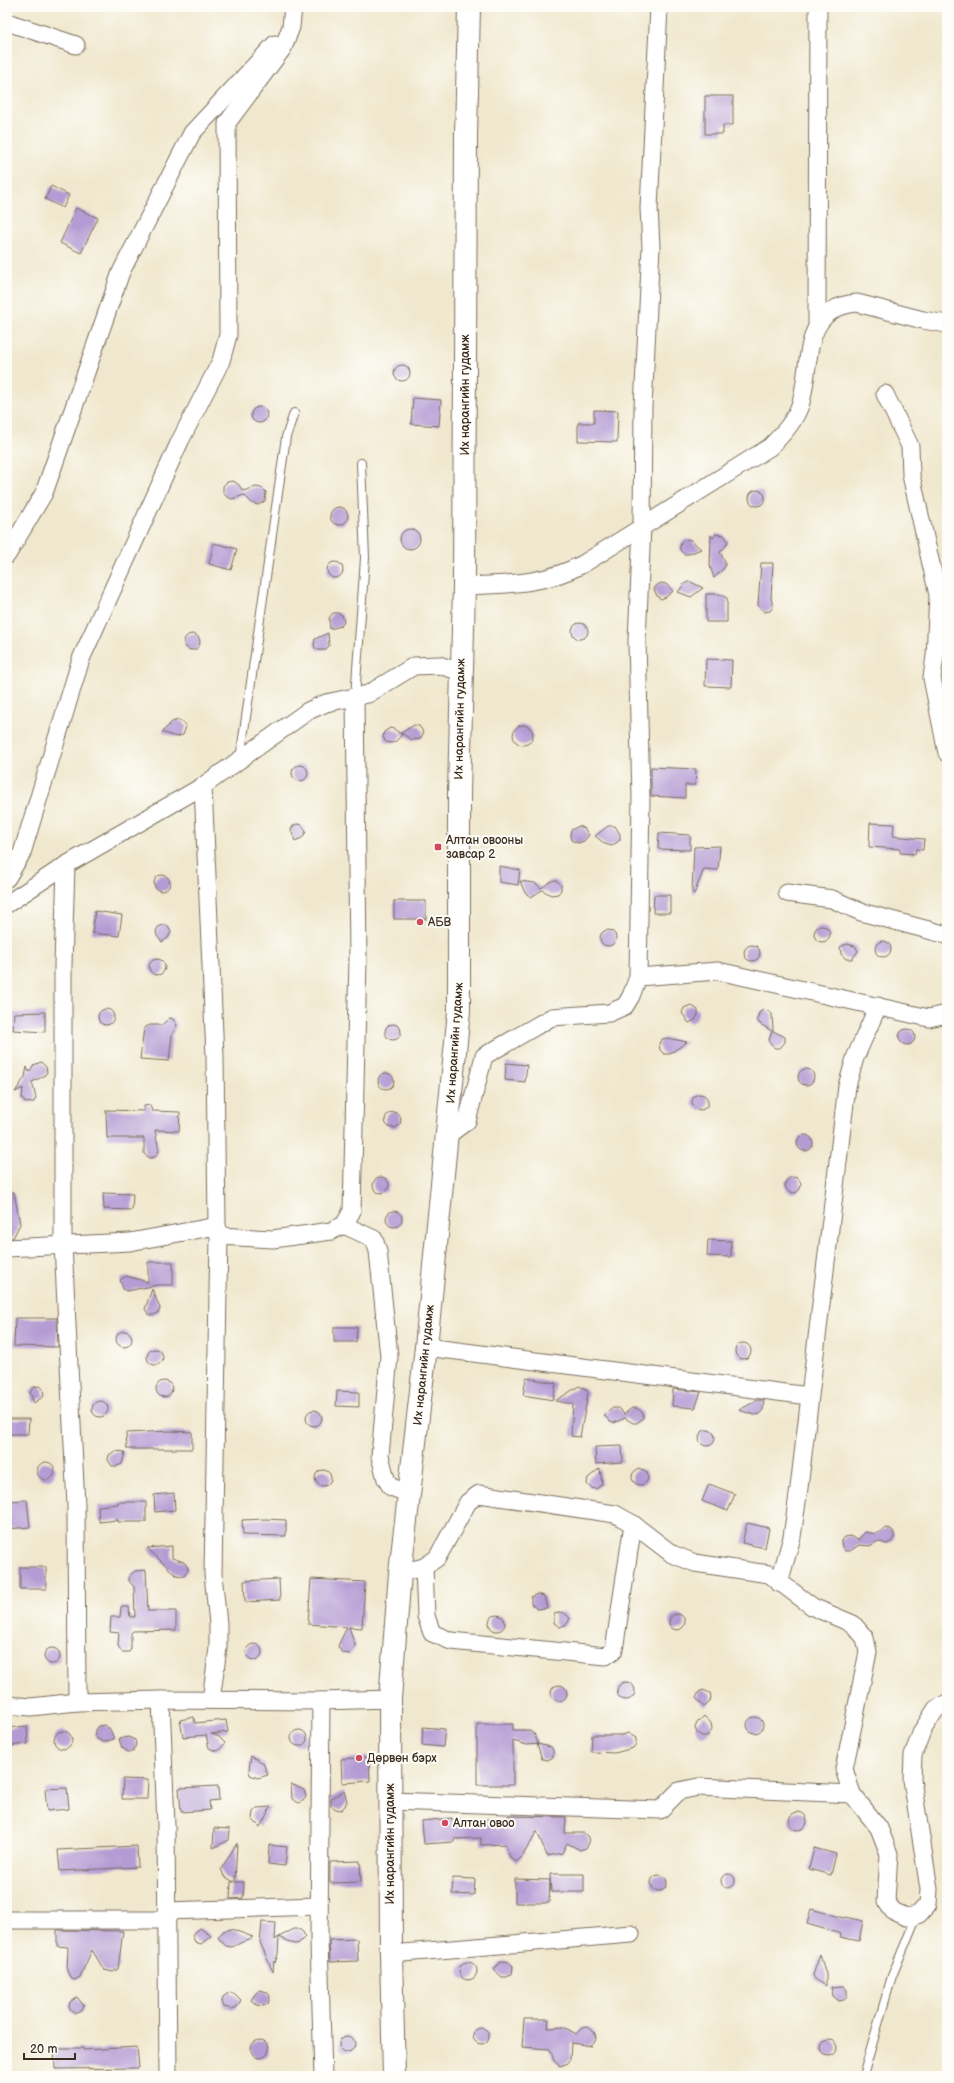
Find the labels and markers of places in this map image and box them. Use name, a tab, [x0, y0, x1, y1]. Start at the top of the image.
place label: Алтан овооны завсар 2	[445, 833, 523, 862]
marker: Алтан овооны завсар 2	[433, 842, 443, 852]
place label: АБВ	[427, 915, 452, 930]
marker: АБВ	[415, 917, 425, 927]
place label: Дөрвөн бэрх	[367, 1751, 437, 1766]
marker: Дөрвөн бэрх	[354, 1753, 364, 1763]
place label: Алтан овоо	[452, 1816, 515, 1831]
marker: Алтан овоо	[440, 1818, 450, 1828]

